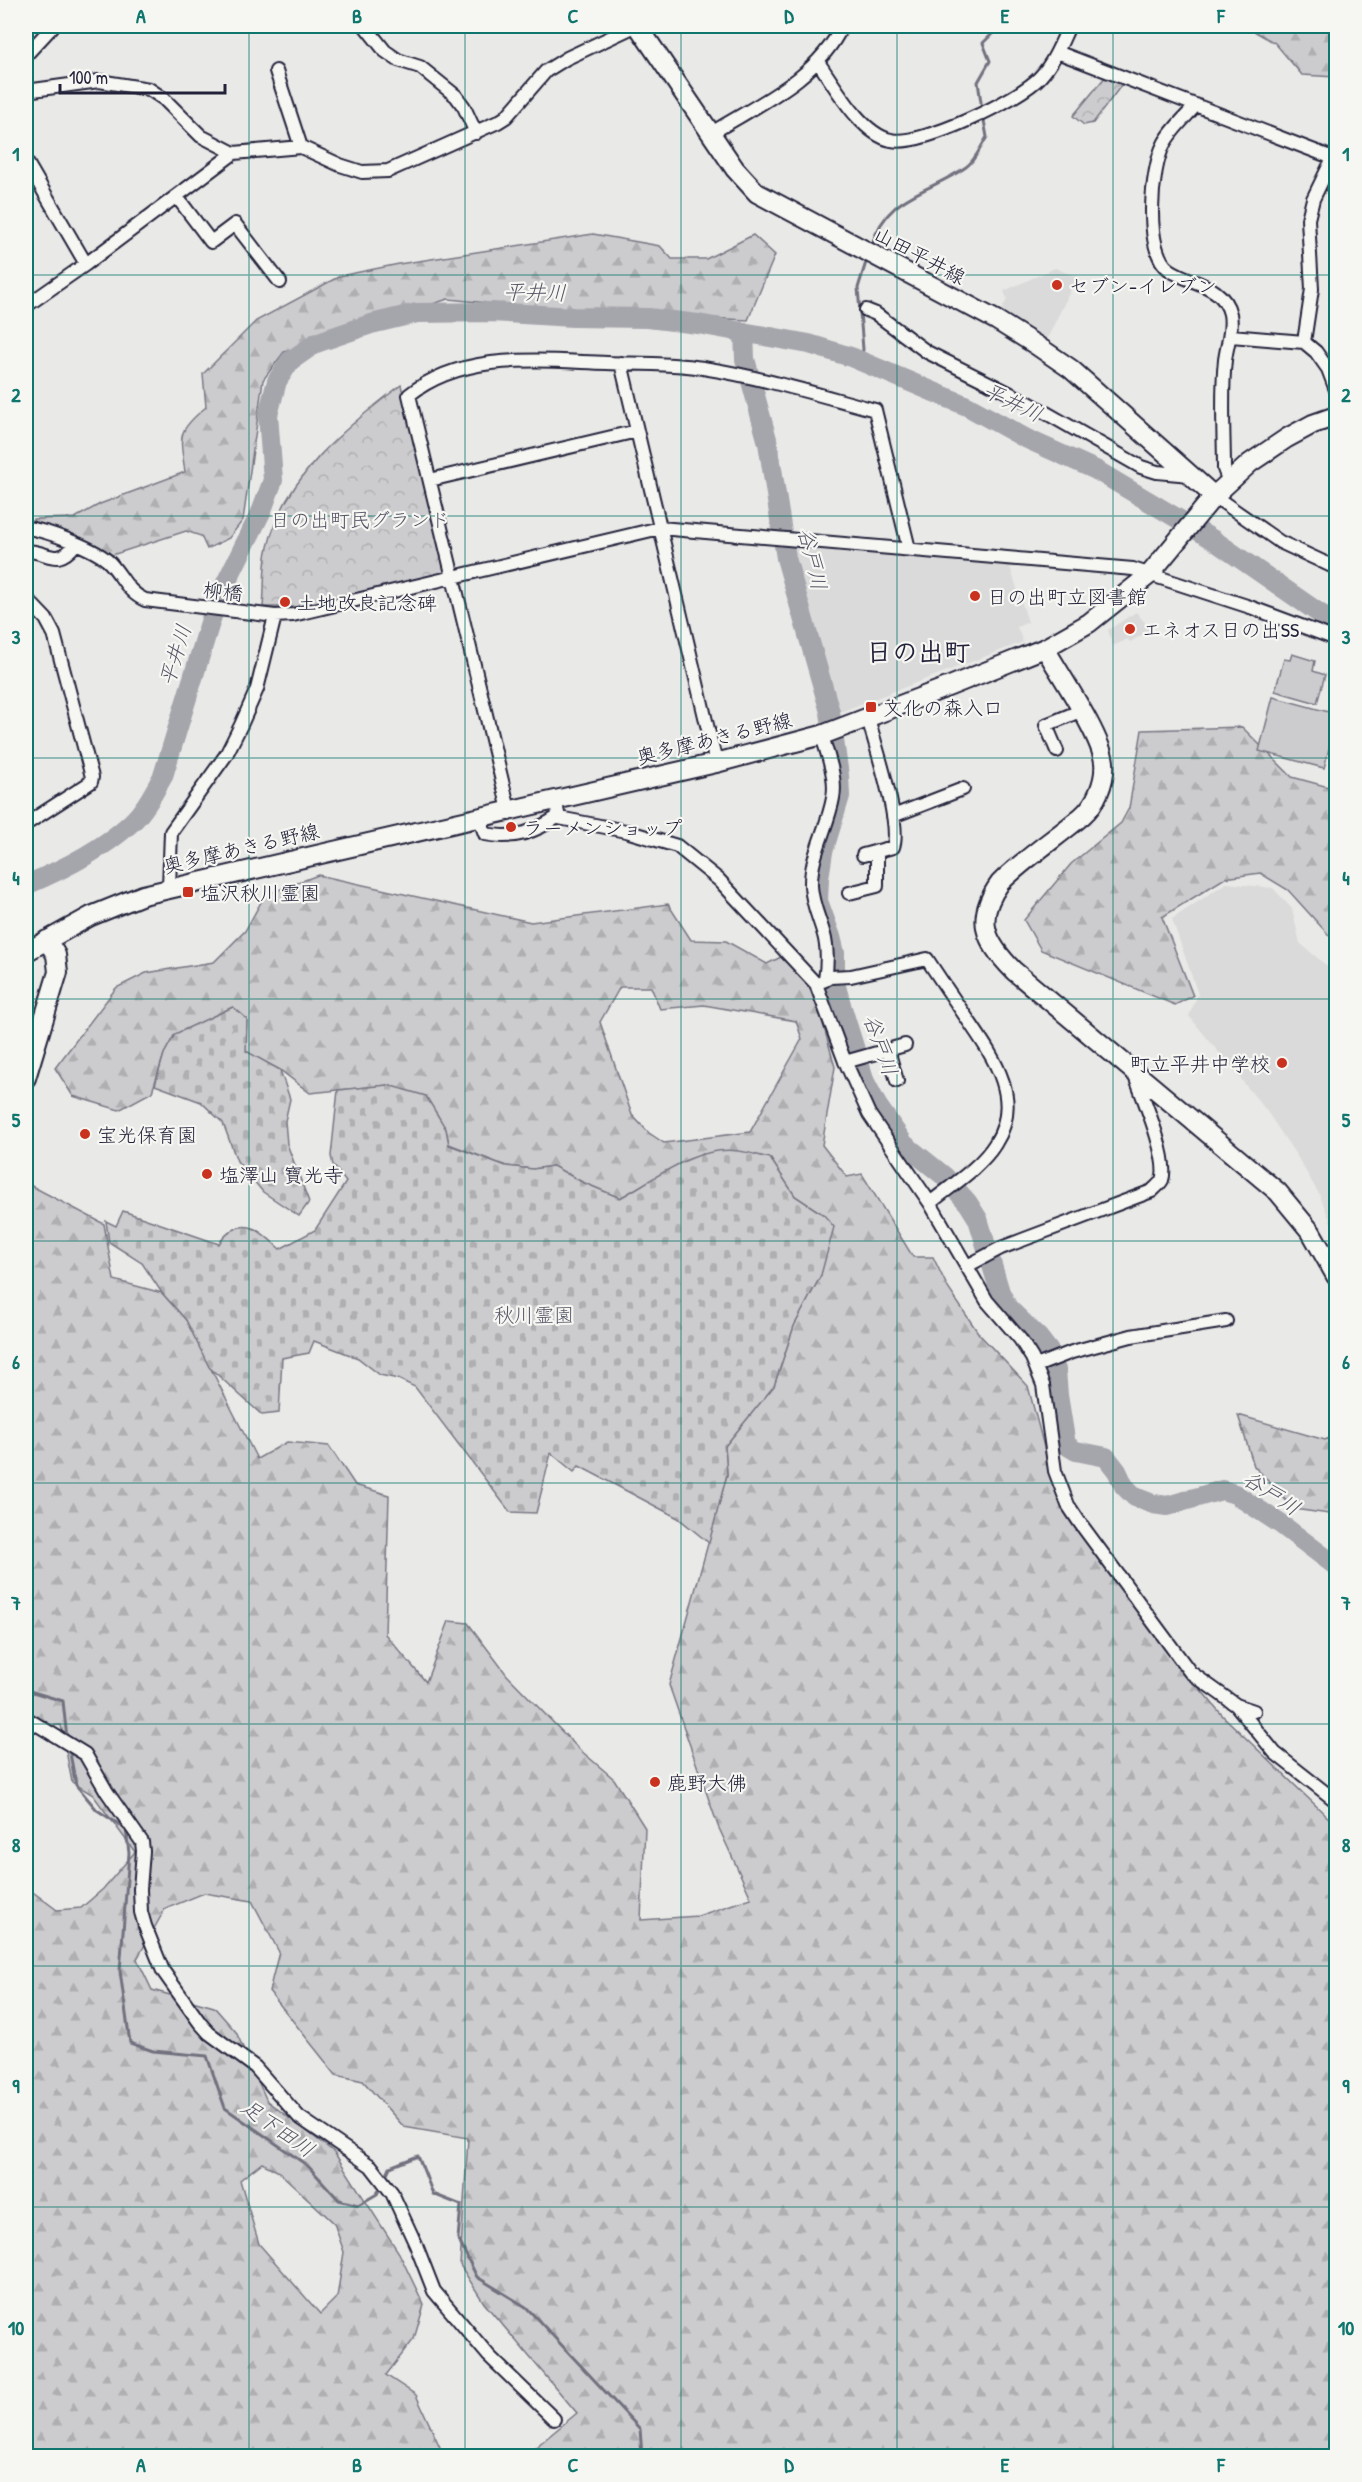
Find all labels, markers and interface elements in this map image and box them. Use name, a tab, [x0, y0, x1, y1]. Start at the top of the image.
text: A	[136, 2, 146, 29]
text: B	[352, 2, 362, 29]
text: C	[568, 2, 579, 29]
text: D	[784, 2, 794, 29]
text: E	[1001, 2, 1010, 29]
text: F	[1216, 2, 1226, 29]
scale bar	[60, 57, 225, 95]
text: 100 m	[69, 65, 108, 90]
text: 1	[12, 140, 20, 167]
text: 1	[1342, 140, 1350, 167]
street label: 山田平井線	[870, 220, 970, 290]
place label: セブン-イレブン	[1069, 272, 1217, 299]
water label: 平井川	[503, 277, 567, 307]
marker: セブン-イレブン	[1050, 278, 1064, 292]
water label: 平井川	[978, 375, 1048, 429]
text: 2	[11, 381, 21, 408]
text: 2	[1341, 381, 1351, 408]
park label: 日の出町民グランド	[270, 506, 450, 533]
water label: 谷戸川	[792, 525, 834, 593]
street label: 柳橋	[202, 575, 244, 607]
place label: 日の出町立図書館	[987, 583, 1147, 610]
place label: 土地改良記念碑	[297, 589, 437, 616]
marker: 日の出町立図書館	[968, 589, 982, 603]
marker: 土地改良記念碑	[278, 595, 292, 609]
place label: エネオス日の出SS	[1142, 616, 1299, 643]
water label: 平井川	[152, 621, 198, 689]
marker: エネオス日の出SS	[1123, 622, 1137, 636]
text: 3	[12, 623, 21, 650]
text: 3	[1342, 623, 1351, 650]
district label: 日の出町	[866, 634, 970, 669]
place label: 文化の森入口	[883, 694, 1003, 721]
marker: 文化の森入口	[864, 700, 878, 714]
street label: 奥多摩あきる野線	[633, 706, 795, 770]
place label: ラーメンショップ	[523, 814, 682, 841]
street label: 奥多摩あきる野線	[160, 817, 322, 879]
marker: ラーメンショップ	[504, 820, 518, 834]
text: 4	[12, 864, 20, 891]
text: 4	[1342, 864, 1350, 891]
place label: 塩沢秋川霊園	[200, 879, 320, 906]
marker: 塩沢秋川霊園	[181, 885, 195, 899]
water label: 谷戸川	[857, 1010, 905, 1080]
place label: 町立平井中学校	[1130, 1050, 1270, 1077]
marker: 町立平井中学校	[1275, 1056, 1289, 1070]
text: 5	[12, 1106, 21, 1133]
text: 5	[1342, 1106, 1351, 1133]
place label: 宝光保育園	[97, 1121, 197, 1148]
marker: 宝光保育園	[78, 1127, 92, 1141]
place label: 塩澤山 寶光寺	[219, 1161, 344, 1188]
marker: 塩澤山 寶光寺	[200, 1167, 214, 1181]
park label: 秋川霊園	[494, 1301, 574, 1328]
text: 6	[12, 1348, 20, 1375]
text: 6	[1342, 1348, 1350, 1375]
water label: 谷戸川	[1238, 1464, 1306, 1522]
text: 7	[10, 1589, 21, 1616]
text: 7	[1340, 1589, 1351, 1616]
place label: 鹿野大佛	[667, 1769, 747, 1796]
marker: 鹿野大佛	[648, 1775, 662, 1789]
text: 8	[12, 1831, 21, 1858]
text: 8	[1342, 1831, 1351, 1858]
text: 9	[12, 2072, 20, 2099]
text: 9	[1342, 2072, 1350, 2099]
water label: 足下田川	[235, 2092, 321, 2164]
text: 10	[8, 2314, 24, 2341]
text: 10	[1338, 2314, 1354, 2341]
text: A	[136, 2451, 146, 2478]
text: B	[352, 2451, 362, 2478]
text: C	[568, 2451, 579, 2478]
text: D	[784, 2451, 794, 2478]
text: E	[1001, 2451, 1010, 2478]
text: F	[1216, 2451, 1226, 2478]

